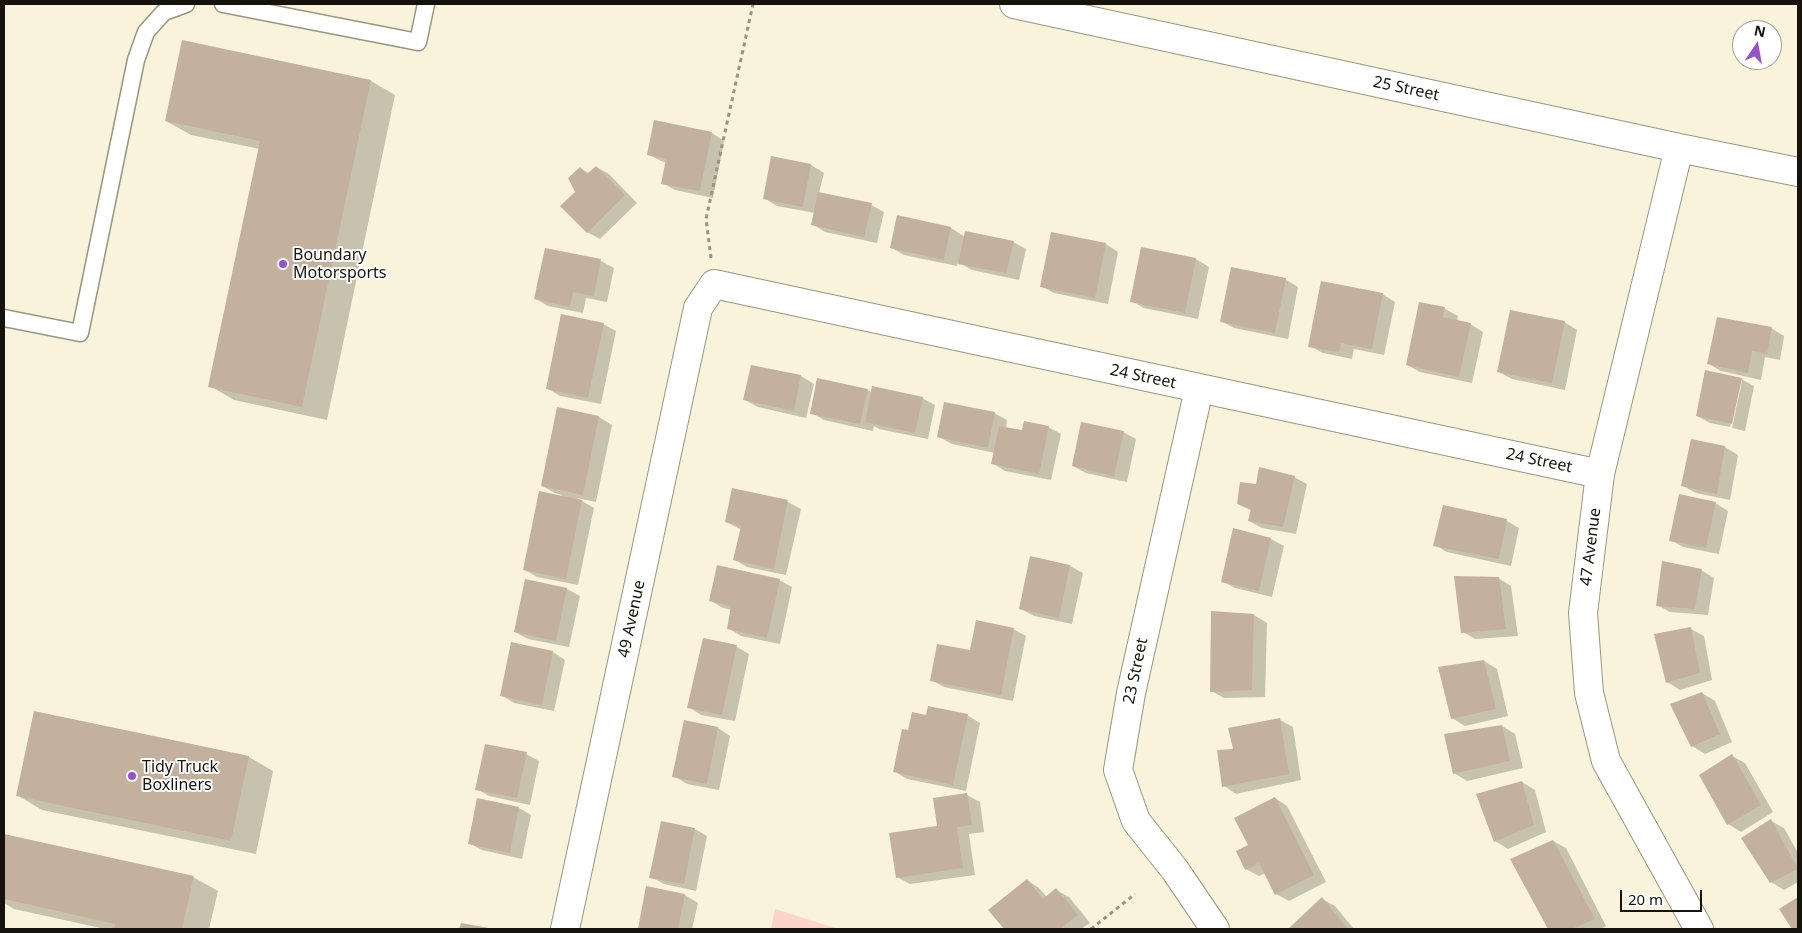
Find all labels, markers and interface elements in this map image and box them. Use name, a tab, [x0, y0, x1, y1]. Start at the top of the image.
north arrow	[1732, 20, 1782, 70]
text: N	[1752, 20, 1768, 41]
street label: 25 Street	[1371, 73, 1441, 105]
place label: Boundary Motorsports	[293, 245, 386, 283]
marker: Boundary Motorsports	[277, 258, 289, 270]
street label: 24 Street	[1108, 361, 1178, 393]
street label: 24 Street	[1504, 445, 1574, 477]
street label: 47 Avenue	[1577, 507, 1605, 587]
street label: 49 Avenue	[614, 579, 650, 659]
street label: 23 Street	[1120, 636, 1152, 706]
place label: Tidy Truck Boxliners	[142, 757, 218, 795]
marker: Tidy Truck Boxliners	[126, 770, 138, 782]
scale bar	[1622, 880, 1704, 912]
text: 20 m	[1628, 889, 1663, 909]

